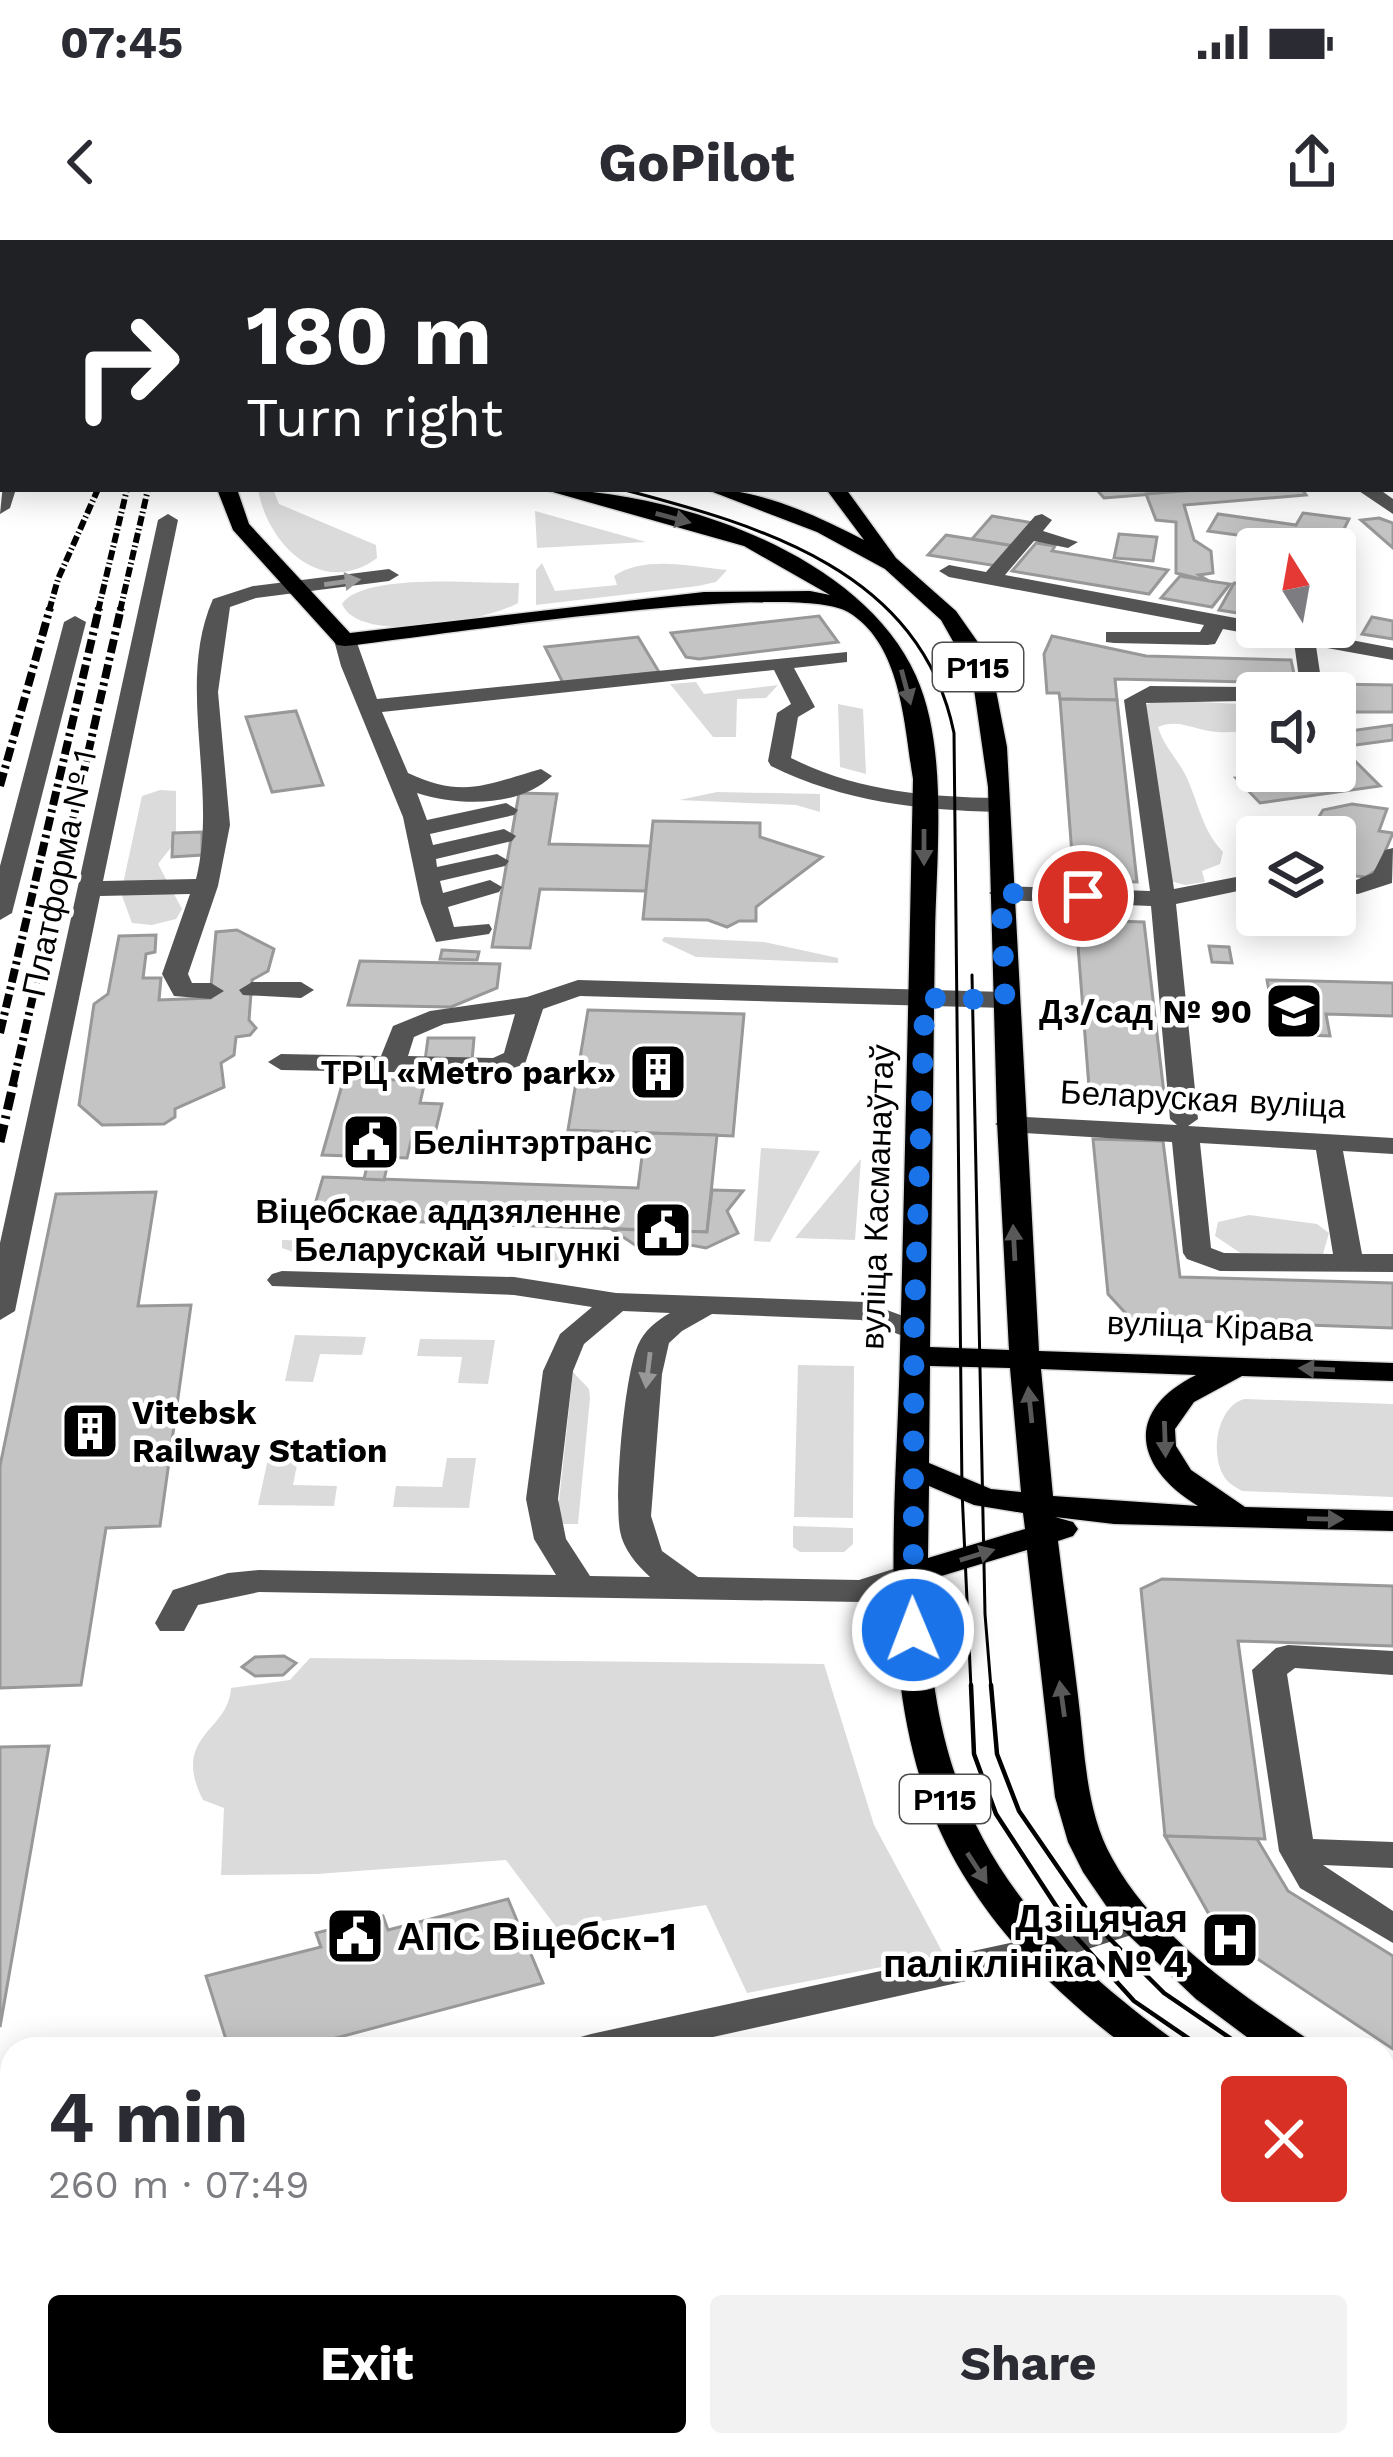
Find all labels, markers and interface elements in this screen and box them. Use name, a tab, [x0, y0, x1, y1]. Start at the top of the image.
text: 07:45	[60, 16, 183, 69]
icon: back	[48, 129, 114, 195]
icon: share	[1279, 129, 1345, 195]
text: GoPilot	[598, 131, 795, 194]
text: 180 m	[246, 286, 492, 384]
icon: right	[48, 288, 204, 444]
text: Turn right	[246, 386, 503, 449]
one-way arrow	[655, 510, 692, 529]
north arrow	[1236, 528, 1356, 648]
map controls	[1236, 528, 1356, 936]
one-way arrow	[324, 572, 361, 591]
road number: Р115	[933, 643, 1023, 691]
one-way arrow	[897, 668, 916, 705]
button: sound	[1236, 672, 1356, 792]
street label: Платформа № 1	[14, 746, 104, 1000]
button: layers	[1236, 816, 1356, 936]
one-way arrow	[914, 829, 934, 867]
pin	[1032, 845, 1134, 947]
icon: arrive	[1050, 863, 1116, 929]
school or university icon: Дз/сад № 90	[1263, 980, 1325, 1042]
place label: Дз/сад № 90	[1039, 992, 1252, 1031]
building icon: ТРЦ «Metro park»	[627, 1041, 689, 1103]
street label: вуліца Касманаўтаў	[852, 1043, 902, 1350]
place label: ТРЦ «Metro park»	[321, 1053, 616, 1092]
street label: Беларуская вуліца	[1059, 1072, 1348, 1126]
public building icon: Белінтэртранс	[340, 1111, 402, 1173]
place label: Белінтэртранс	[413, 1123, 652, 1162]
place label: Віцебскае аддзяленне Беларускай чыгункі	[255, 1192, 621, 1269]
public building icon: Віцебскае аддзяленне Беларускай чыгункі	[632, 1199, 694, 1261]
one-way arrow	[1004, 1223, 1023, 1261]
street label: вуліца Кірава	[1106, 1303, 1314, 1349]
one-way arrow	[638, 1352, 657, 1389]
one-way arrow	[1297, 1359, 1335, 1378]
one-way arrow	[1020, 1386, 1039, 1423]
place label: Vitebsk Railway Station	[132, 1393, 387, 1470]
building icon: Vitebsk Railway Station	[59, 1400, 121, 1462]
one-way arrow	[1155, 1421, 1174, 1459]
one-way arrow	[1307, 1510, 1345, 1529]
one-way arrow	[959, 1545, 996, 1563]
position arrow	[850, 1567, 976, 1693]
one-way arrow	[1052, 1680, 1071, 1717]
road number: Р115	[900, 1775, 990, 1823]
one-way arrow	[966, 1852, 988, 1885]
place label: Дзіцячая паліклініка № 4	[883, 1896, 1188, 1986]
public building icon: АПС Віцебск-1	[324, 1905, 386, 1967]
hospital icon: Дзіцячая паліклініка № 4	[1199, 1909, 1261, 1971]
place label: АПС Віцебск-1	[397, 1914, 677, 1959]
text: 4 min	[48, 2075, 248, 2159]
button: close	[1221, 2076, 1347, 2202]
text: 260 m · 07:49	[48, 2162, 309, 2207]
button: Exit	[48, 2295, 686, 2433]
button: Share	[710, 2295, 1347, 2433]

